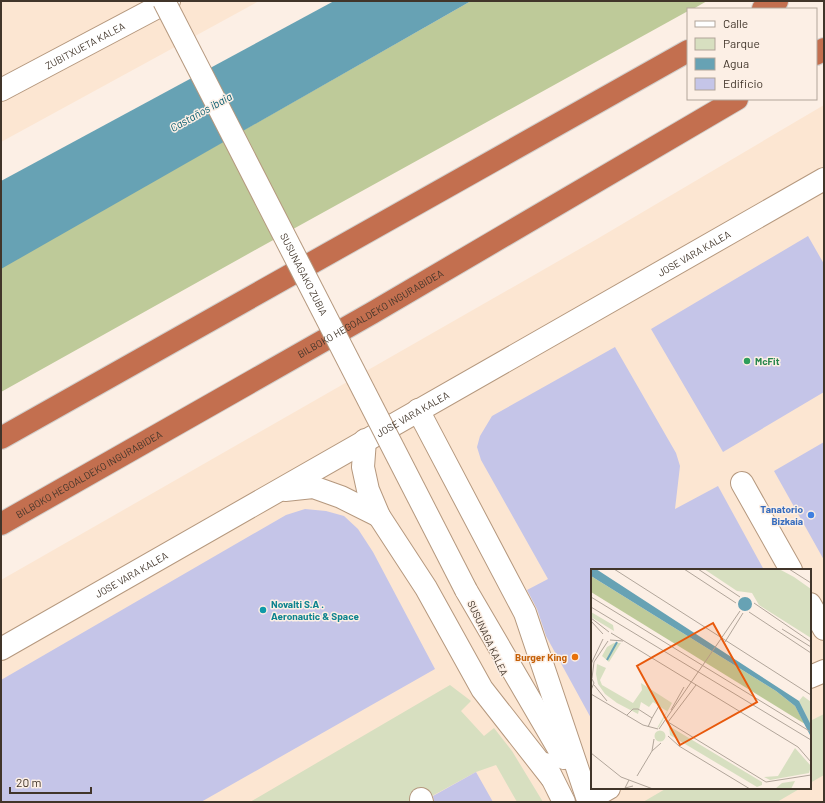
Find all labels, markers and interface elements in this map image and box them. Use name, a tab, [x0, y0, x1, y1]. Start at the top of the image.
legend	[687, 8, 817, 100]
text: Calle	[723, 16, 748, 30]
street label: ZUBITXUETA KALEA	[43, 20, 127, 72]
text: Parque	[723, 36, 760, 50]
text: Agua	[723, 56, 749, 70]
text: Edificio	[723, 76, 763, 90]
water label: Castaños ibaia	[168, 89, 234, 134]
street label: JOSE VARA KALEA	[656, 228, 732, 279]
street label: SUSUNAGAKO ZUBIA	[278, 231, 330, 317]
street label: BILBOKO HEGOALDEKO INGURABIDEA	[295, 267, 445, 360]
place label: McFit	[755, 355, 780, 367]
marker: McFit	[742, 356, 752, 366]
street label: JOSE VARA KALEA	[374, 388, 451, 439]
street label: BILBOKO HEGOALDEKO INGURABIDEA	[14, 428, 164, 520]
place label: Tanatorio Bizkaia	[760, 503, 803, 527]
marker: Tanatorio Bizkaia	[806, 510, 816, 520]
street label: JOSE VARA KALEA	[93, 549, 170, 600]
inset map	[591, 569, 811, 789]
place label: Novalti S.A . Aeronautic & Space	[271, 598, 359, 622]
street label: SUSUNAGA KALEA	[465, 598, 511, 678]
marker: Novalti S.A . Aeronautic & Space	[258, 605, 268, 615]
place label: Burger King	[515, 651, 567, 663]
marker: Burger King	[570, 652, 580, 662]
scale bar	[10, 769, 91, 795]
text: 20 m	[16, 775, 42, 789]

